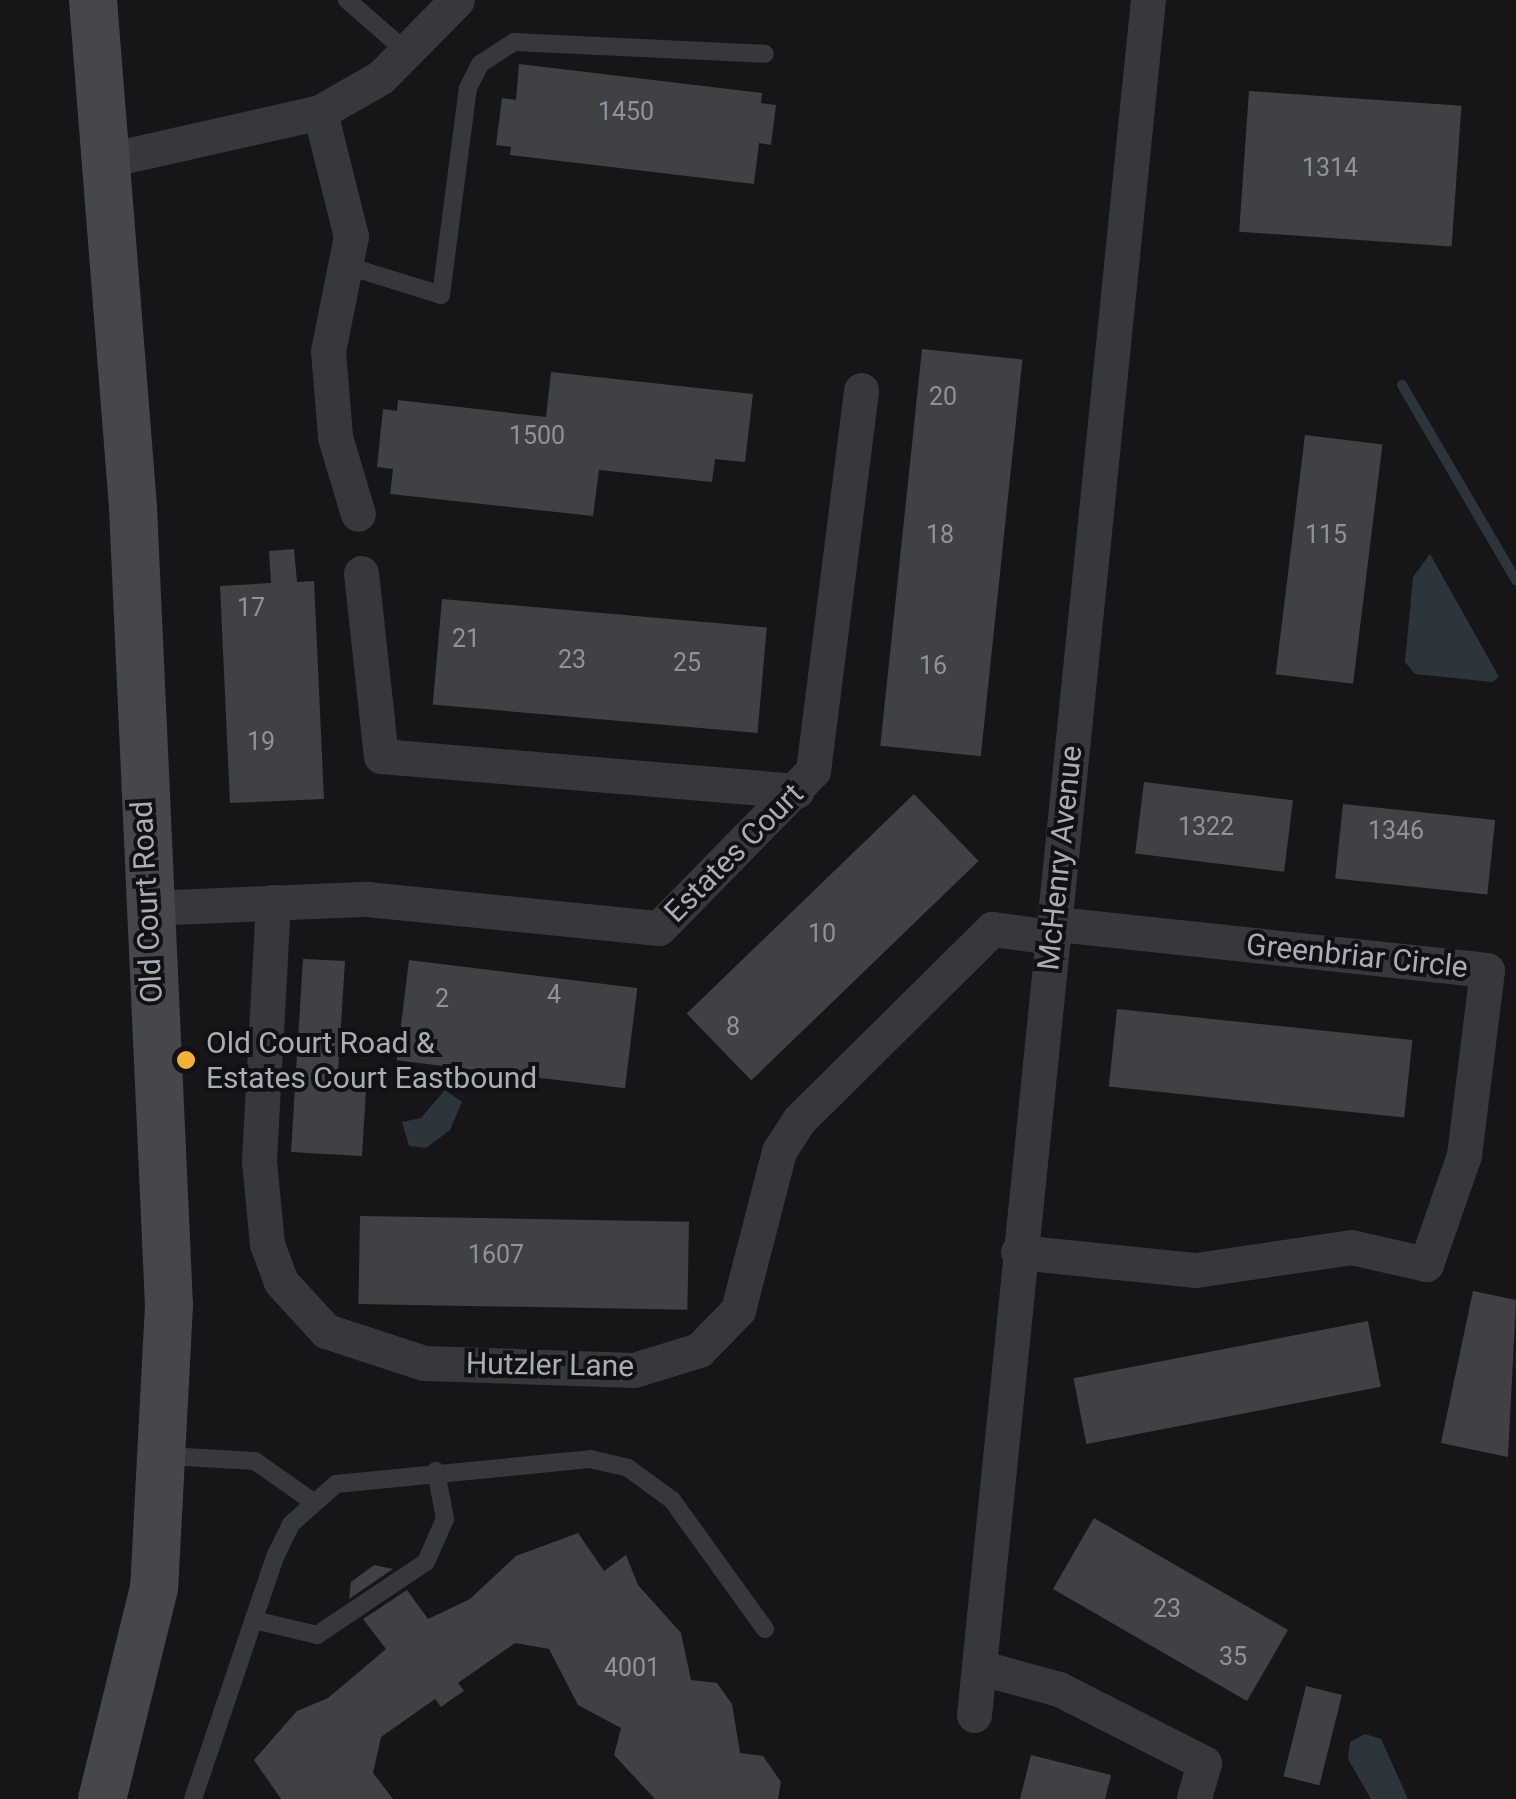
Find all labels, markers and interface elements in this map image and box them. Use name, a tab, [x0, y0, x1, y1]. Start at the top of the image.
house number: 1450	[598, 97, 654, 127]
house number: 1314	[1302, 153, 1358, 183]
house number: 20	[929, 382, 957, 412]
house number: 1500	[509, 421, 565, 451]
house number: 18	[926, 520, 954, 550]
house number: 115	[1305, 520, 1347, 550]
house number: 17	[237, 593, 265, 623]
house number: 21	[452, 624, 480, 654]
house number: 23	[558, 645, 586, 675]
house number: 25	[673, 648, 701, 678]
house number: 16	[919, 651, 947, 681]
house number: 19	[247, 727, 275, 757]
street label: McHenry Avenue	[1030, 744, 1090, 972]
street label: Estates Court	[657, 776, 811, 930]
street label: Old Court Road	[124, 800, 170, 1004]
house number: 1322	[1178, 812, 1234, 842]
house number: 1346	[1368, 816, 1424, 846]
house number: 10	[808, 919, 836, 949]
street label: Greenbriar Circle	[1244, 926, 1470, 986]
house number: 4	[547, 980, 561, 1010]
house number: 2	[435, 984, 449, 1014]
house number: 8	[726, 1012, 740, 1042]
place label: Old Court Road & Estates Court Eastbound	[206, 1025, 537, 1096]
marker: Old Court Road & Estates Court Eastbound	[175, 1049, 197, 1071]
house number: 1607	[468, 1240, 524, 1270]
street label: Hutzler Lane	[465, 1346, 635, 1384]
house number: 23	[1153, 1594, 1181, 1624]
house number: 35	[1219, 1642, 1247, 1672]
house number: 4001	[604, 1653, 660, 1683]

